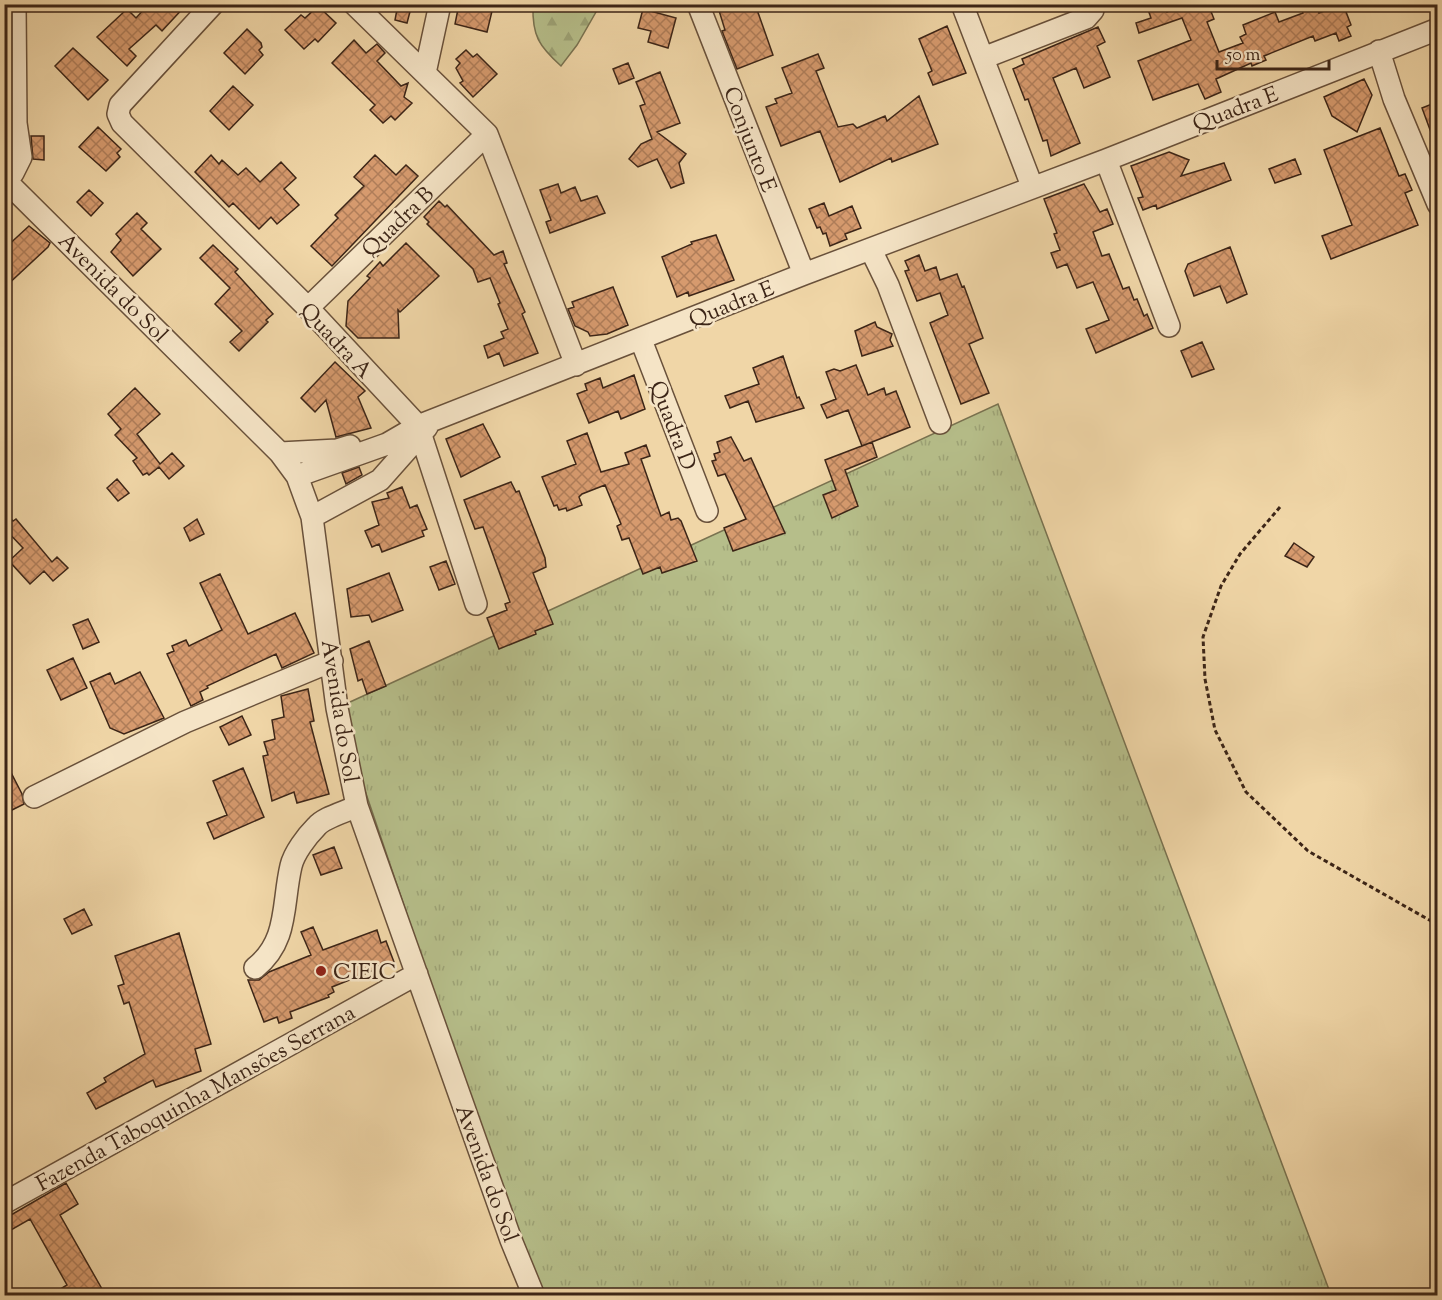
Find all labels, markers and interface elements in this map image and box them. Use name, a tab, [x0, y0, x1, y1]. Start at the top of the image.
scale bar	[1217, 33, 1330, 71]
text: 50 m	[1225, 43, 1261, 69]
street label: Quadra E	[1189, 80, 1284, 142]
street label: Conjunto E	[713, 83, 783, 198]
street label: Quadra B	[356, 180, 443, 266]
street label: Avenida do Sol	[50, 227, 174, 351]
street label: Quadra E	[685, 274, 780, 337]
street label: Quadra A	[291, 297, 379, 387]
street label: Quadra D	[639, 377, 703, 476]
street label: Avenida do Sol	[311, 638, 365, 785]
place label: CIEIC	[333, 958, 396, 990]
marker: CIEIC	[314, 964, 328, 978]
street label: Fazenda Taboquinha Mansões Serrana	[31, 998, 362, 1201]
street label: Avenida do Sol	[445, 1101, 525, 1247]

